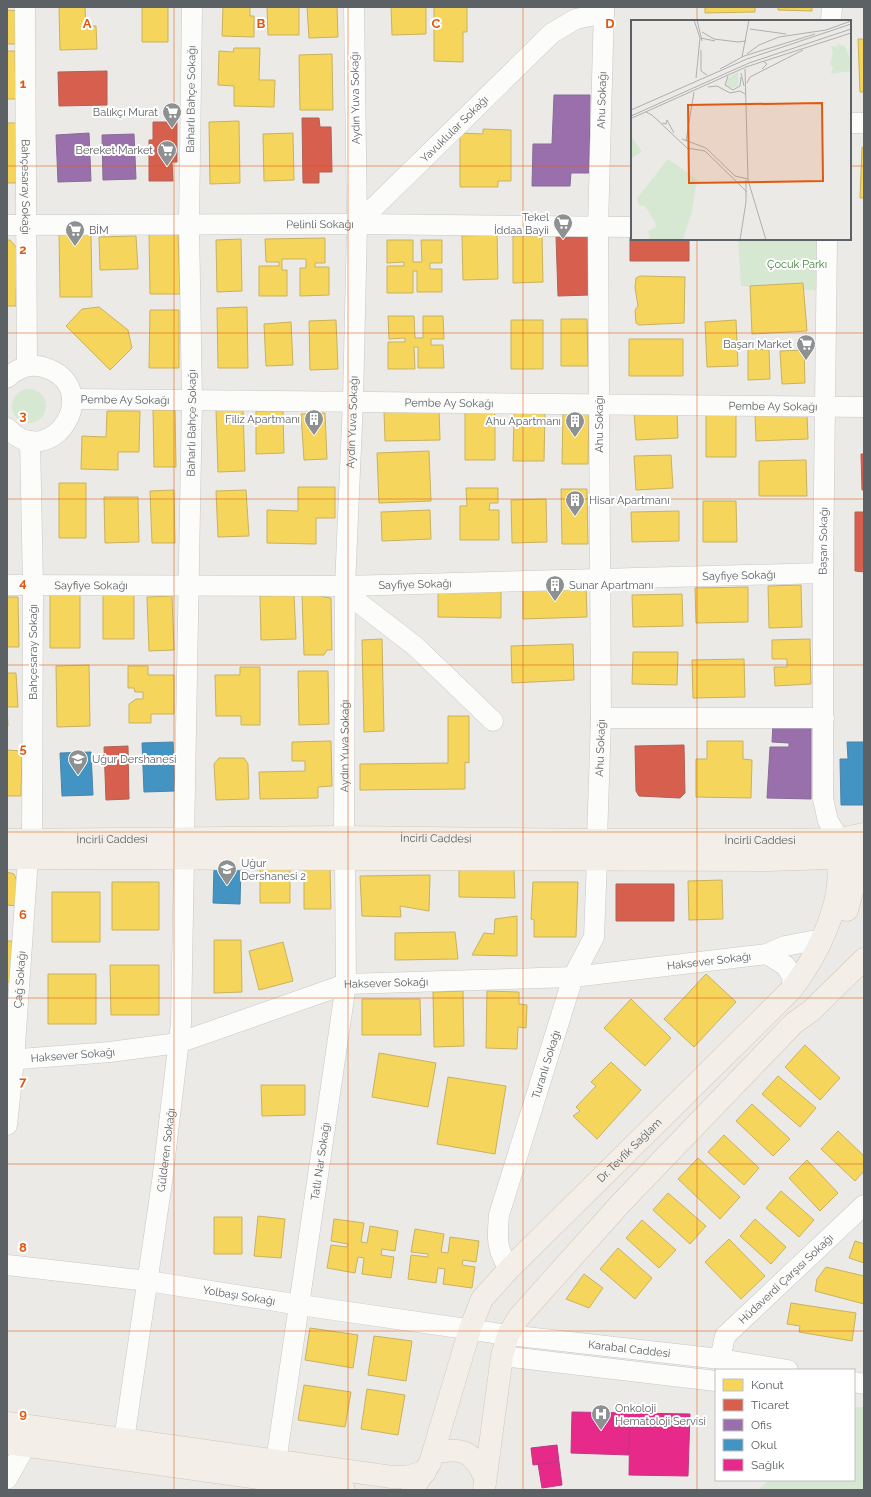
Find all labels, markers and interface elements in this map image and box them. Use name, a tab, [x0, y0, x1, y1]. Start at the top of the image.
text: A	[83, 16, 92, 31]
text: B	[257, 16, 266, 31]
text: C	[432, 16, 441, 31]
text: D	[605, 16, 615, 31]
inset map	[631, 20, 851, 240]
street label: Baharlı Bahçe Sokağı	[184, 45, 198, 153]
street label: Aydın Yuva Sokağı	[348, 52, 363, 144]
street label: Ahu Sokağı	[595, 71, 609, 129]
text: 1	[20, 76, 27, 91]
street label: Yavuklular Sokağı	[418, 93, 491, 165]
supermarket icon: Balıkçı Murat	[161, 101, 183, 129]
place label: Balıkçı Murat	[93, 106, 158, 119]
street label: Bahçesaray Sokağı	[19, 139, 32, 235]
supermarket icon: Bereket Market	[156, 139, 178, 167]
place label: Bereket Market	[76, 144, 153, 157]
place label: Tekel İddaa Bayii	[494, 211, 549, 237]
supermarket icon: Tekel İddaa Bayii	[552, 212, 574, 240]
street label: Pelinli Sokağı	[286, 218, 354, 231]
supermarket icon: BİM	[64, 219, 86, 247]
place label: BİM	[89, 224, 109, 237]
text: 2	[19, 242, 27, 257]
park label: Çocuk Parkı	[767, 258, 827, 271]
supermarket icon: Başarı Market	[795, 333, 817, 361]
place label: Başarı Market	[723, 338, 792, 351]
street label: Baharlı Bahçe Sokağı	[185, 369, 199, 477]
street label: Aydın Yuva Sokağı	[344, 376, 361, 469]
street label: Pembe Ay Sokağı	[80, 393, 169, 407]
street label: Ahu Sokağı	[593, 395, 606, 453]
street label: Pembe Ay Sokağı	[404, 396, 493, 410]
street label: Pembe Ay Sokağı	[728, 400, 817, 414]
text: 3	[19, 408, 27, 423]
building icon: Filiz Apartmanı	[303, 408, 325, 436]
building icon: Ahu Apartmanı	[564, 410, 586, 438]
place label: Filiz Apartmanı	[225, 413, 300, 426]
place label: Ahu Apartmanı	[485, 415, 561, 428]
building icon: Hisar Apartmanı	[564, 489, 586, 517]
place label: Hisar Apartmanı	[589, 494, 670, 507]
street label: Başarı Sokağı	[816, 507, 831, 575]
street label: Sayfiye Sokağı	[702, 568, 776, 583]
building icon: Sunar Apartmanı	[544, 574, 566, 602]
text: 4	[19, 575, 27, 590]
street label: Sayfiye Sokağı	[378, 577, 452, 592]
street label: Sayfiye Sokağı	[54, 579, 128, 592]
place label: Sunar Apartmanı	[569, 579, 653, 592]
street label: Bahçesaray Sokağı	[27, 604, 40, 700]
street label: Aydın Yuva Sokağı	[338, 700, 352, 792]
street label: Ahu Sokağı	[593, 719, 608, 777]
text: 5	[19, 741, 27, 756]
school or university icon: Uğur Dershanesi	[67, 748, 89, 776]
place label: Uğur Dershanesi	[92, 753, 176, 766]
street label: İncirli Caddesi	[400, 832, 472, 846]
street label: İncirli Caddesi	[76, 833, 148, 846]
street label: İncirli Caddesi	[724, 834, 796, 847]
place label: Uğur Dershanesi 2	[241, 857, 306, 883]
school or university icon: Uğur Dershanesi 2	[216, 858, 238, 886]
text: 6	[19, 907, 27, 922]
street label: Haksever Sokağı	[666, 950, 752, 973]
street label: Çağ Sokağı	[12, 951, 29, 1009]
street label: Haksever Sokağı	[344, 975, 428, 991]
street label: Turanlı Sokağı	[530, 1029, 563, 1100]
street label: Haksever Sokağı	[30, 1045, 116, 1065]
text: 7	[19, 1074, 27, 1089]
street label: Gülderen Sokağı	[155, 1107, 178, 1193]
street label: Dr. Tevfik Sağlam	[594, 1116, 665, 1185]
street label: Tatlı Nar Sokağı	[308, 1121, 333, 1201]
street label: Hüdaverdi Çarşısı Sokağı	[736, 1231, 836, 1327]
text: 8	[19, 1240, 27, 1255]
street label: Yolbaşı Sokağı	[202, 1284, 276, 1308]
street label: Karabal Caddesi	[587, 1338, 671, 1360]
legend	[715, 1369, 855, 1481]
text: Konut	[751, 1378, 784, 1392]
text: Ticaret	[751, 1398, 789, 1412]
place label: Onkoloji Hematoloji Servisi	[615, 1402, 706, 1428]
hospital icon: Onkoloji Hematoloji Servisi	[590, 1403, 612, 1431]
text: 9	[19, 1406, 27, 1421]
text: Ofis	[751, 1418, 772, 1432]
text: Okul	[751, 1438, 778, 1452]
text: Sağlık	[751, 1458, 785, 1472]

